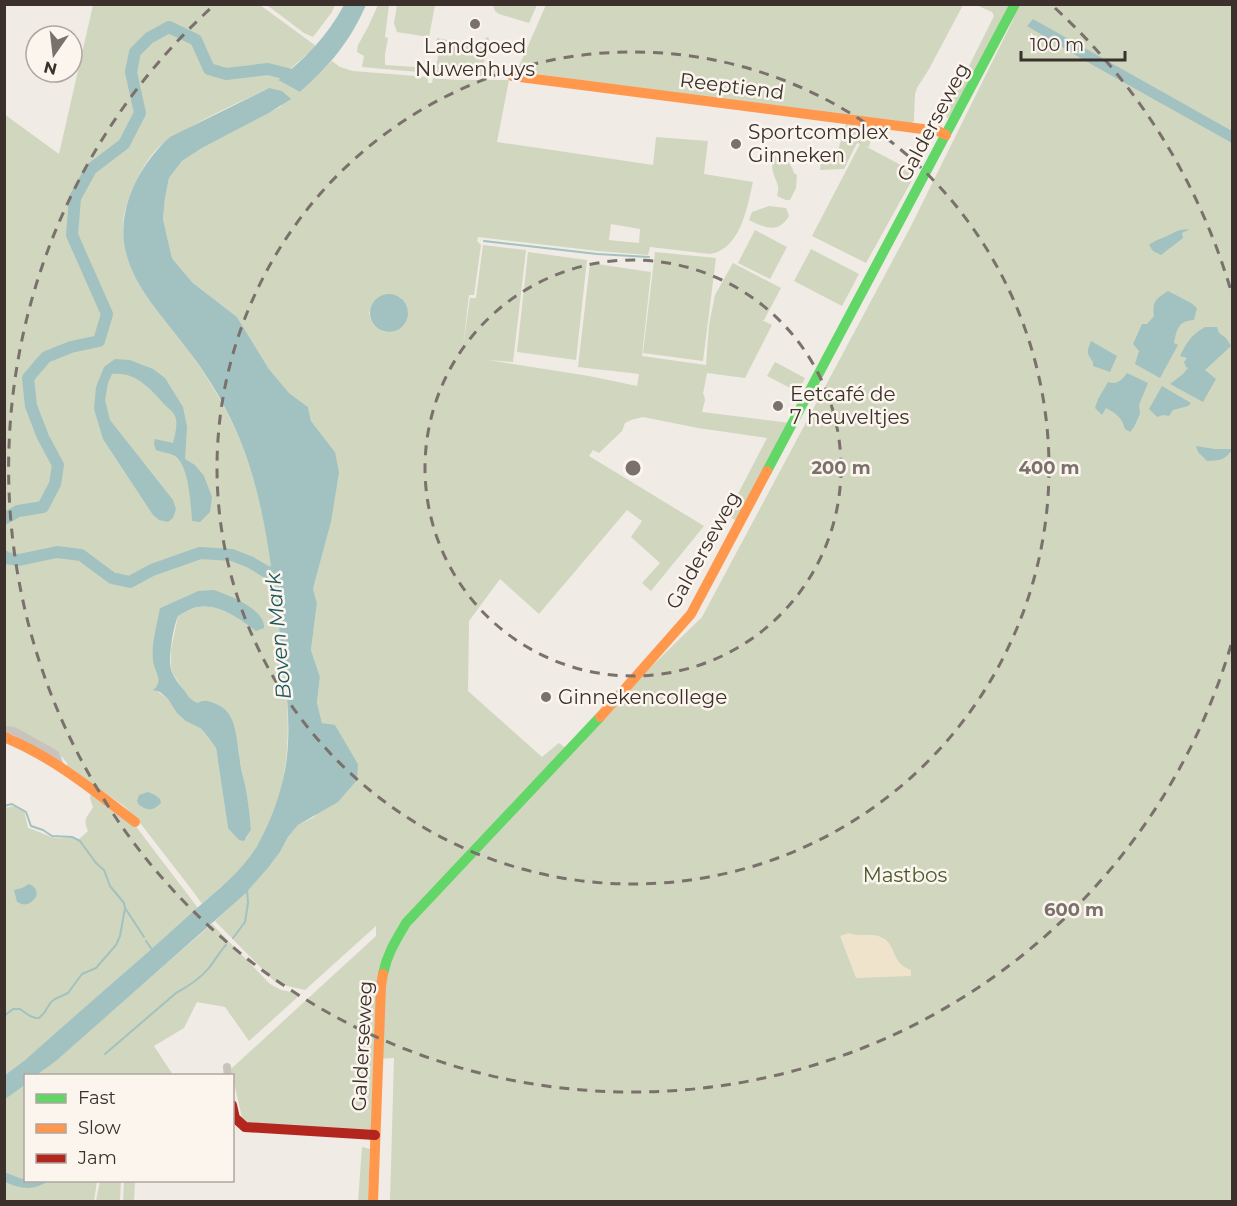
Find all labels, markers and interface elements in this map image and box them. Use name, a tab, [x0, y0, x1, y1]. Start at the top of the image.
marker: Landgoed Nuwenhuys	[468, 17, 482, 31]
north arrow	[24, 24, 84, 84]
scale bar	[1021, 24, 1124, 62]
place label: Landgoed Nuwenhuys	[415, 34, 535, 81]
text: 100 m	[1030, 34, 1084, 56]
text: N	[42, 57, 59, 79]
street label: Galderseweg	[892, 59, 974, 185]
street label: Reeptiend	[679, 68, 785, 104]
place label: Sportcomplex Ginneken	[748, 120, 889, 167]
marker: Sportcomplex Ginneken	[729, 137, 743, 151]
place label: Eetcafé de 7 heuveltjes	[790, 382, 910, 429]
marker: Eetcafé de 7 heuveltjes	[771, 399, 785, 413]
text: 200 m	[811, 457, 871, 479]
text: 400 m	[1019, 457, 1079, 479]
centre of rings	[623, 458, 643, 478]
street label: Galderseweg	[661, 487, 745, 613]
water label: Boven Mark	[260, 570, 296, 700]
place label: Ginnekencollege	[558, 685, 727, 709]
marker: Ginnekencollege	[539, 690, 553, 704]
park label: Mastbos	[863, 863, 948, 887]
text: 600 m	[1044, 899, 1104, 921]
street label: Galderseweg	[347, 980, 377, 1112]
legend	[24, 1074, 234, 1182]
text: Fast	[78, 1087, 116, 1109]
text: Slow	[78, 1117, 121, 1139]
text: Jam	[77, 1147, 117, 1169]

